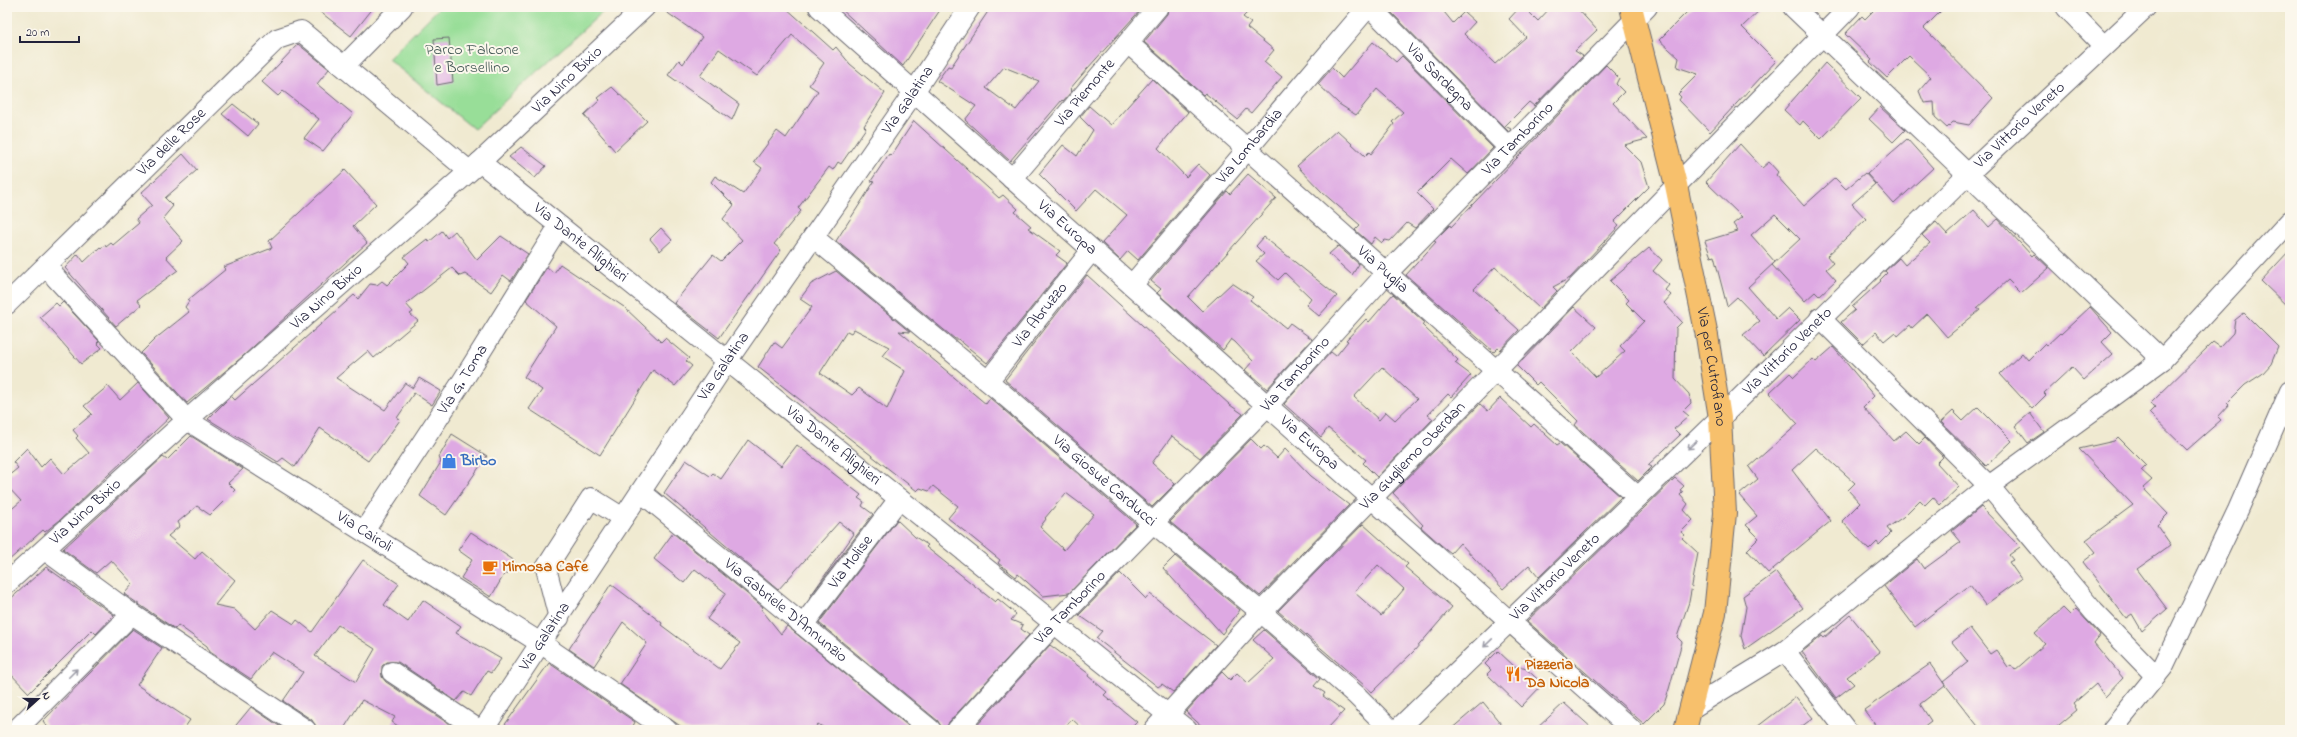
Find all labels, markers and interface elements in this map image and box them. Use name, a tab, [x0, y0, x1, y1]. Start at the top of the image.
scale bar	[20, 18, 79, 44]
text: 20 m	[26, 24, 49, 42]
street label: Via Sardegna	[1399, 37, 1479, 117]
park label: Parco Falcone e Borsellino	[425, 38, 520, 80]
street label: Via Nino Bixio	[526, 40, 608, 120]
street label: Via Piemonte	[1048, 53, 1122, 133]
street label: Via Galatina	[875, 61, 940, 140]
street label: Via Vittorio Veneto	[1968, 76, 2071, 175]
street label: Via Tamborino	[1476, 97, 1560, 182]
street label: Via delle Rose	[131, 102, 213, 183]
street label: Via Lombardia	[1210, 103, 1289, 190]
street label: Via Europa	[1031, 194, 1102, 261]
street label: Via Dante Alighieri	[527, 196, 633, 289]
street label: Via Puglia	[1351, 239, 1414, 299]
street label: Via Nino Bixio	[284, 258, 368, 336]
street label: Via Abruzzo	[1006, 277, 1074, 354]
street label: Via Vittorio Veneto	[1737, 302, 1838, 402]
street label: Via per Cutrofiano	[1689, 304, 1732, 427]
street label: Via Galatina	[691, 327, 756, 407]
street label: Via Tamborino	[1254, 331, 1336, 419]
street label: Via G. Toma	[431, 340, 494, 420]
street label: Via Gugliemo Oberdan	[1353, 396, 1472, 517]
street label: Via Dante Alighieri	[780, 399, 886, 492]
street label: Via Europa	[1273, 409, 1345, 476]
street label: Via Giosuè Carducci	[1046, 429, 1162, 533]
one-way arrow	[1687, 441, 1697, 450]
place label: Birbo	[460, 449, 496, 473]
shop icon: Birbo	[440, 452, 458, 470]
street label: Via Nino Bixio	[43, 473, 127, 552]
street label: Via Cairoli	[331, 505, 397, 559]
street label: Via Vittorio Veneto	[1504, 528, 1606, 627]
street label: Via Molise	[822, 529, 880, 595]
street label: Via Gabriele D'Annunzio	[718, 552, 853, 669]
place label: Mimosa Cafe	[502, 555, 589, 579]
cafe icon: Mimosa Cafe	[481, 558, 499, 576]
street label: Via Tamborino	[1028, 565, 1112, 651]
street label: Via Galatina	[513, 597, 576, 677]
one-way arrow	[1483, 638, 1493, 648]
place label: Pizzeria Da Nicola	[1524, 653, 1590, 695]
restaurant icon: Pizzeria Da Nicola	[1504, 665, 1522, 683]
one-way arrow	[68, 668, 78, 678]
north arrow	[18, 679, 58, 719]
text: N	[38, 689, 55, 702]

